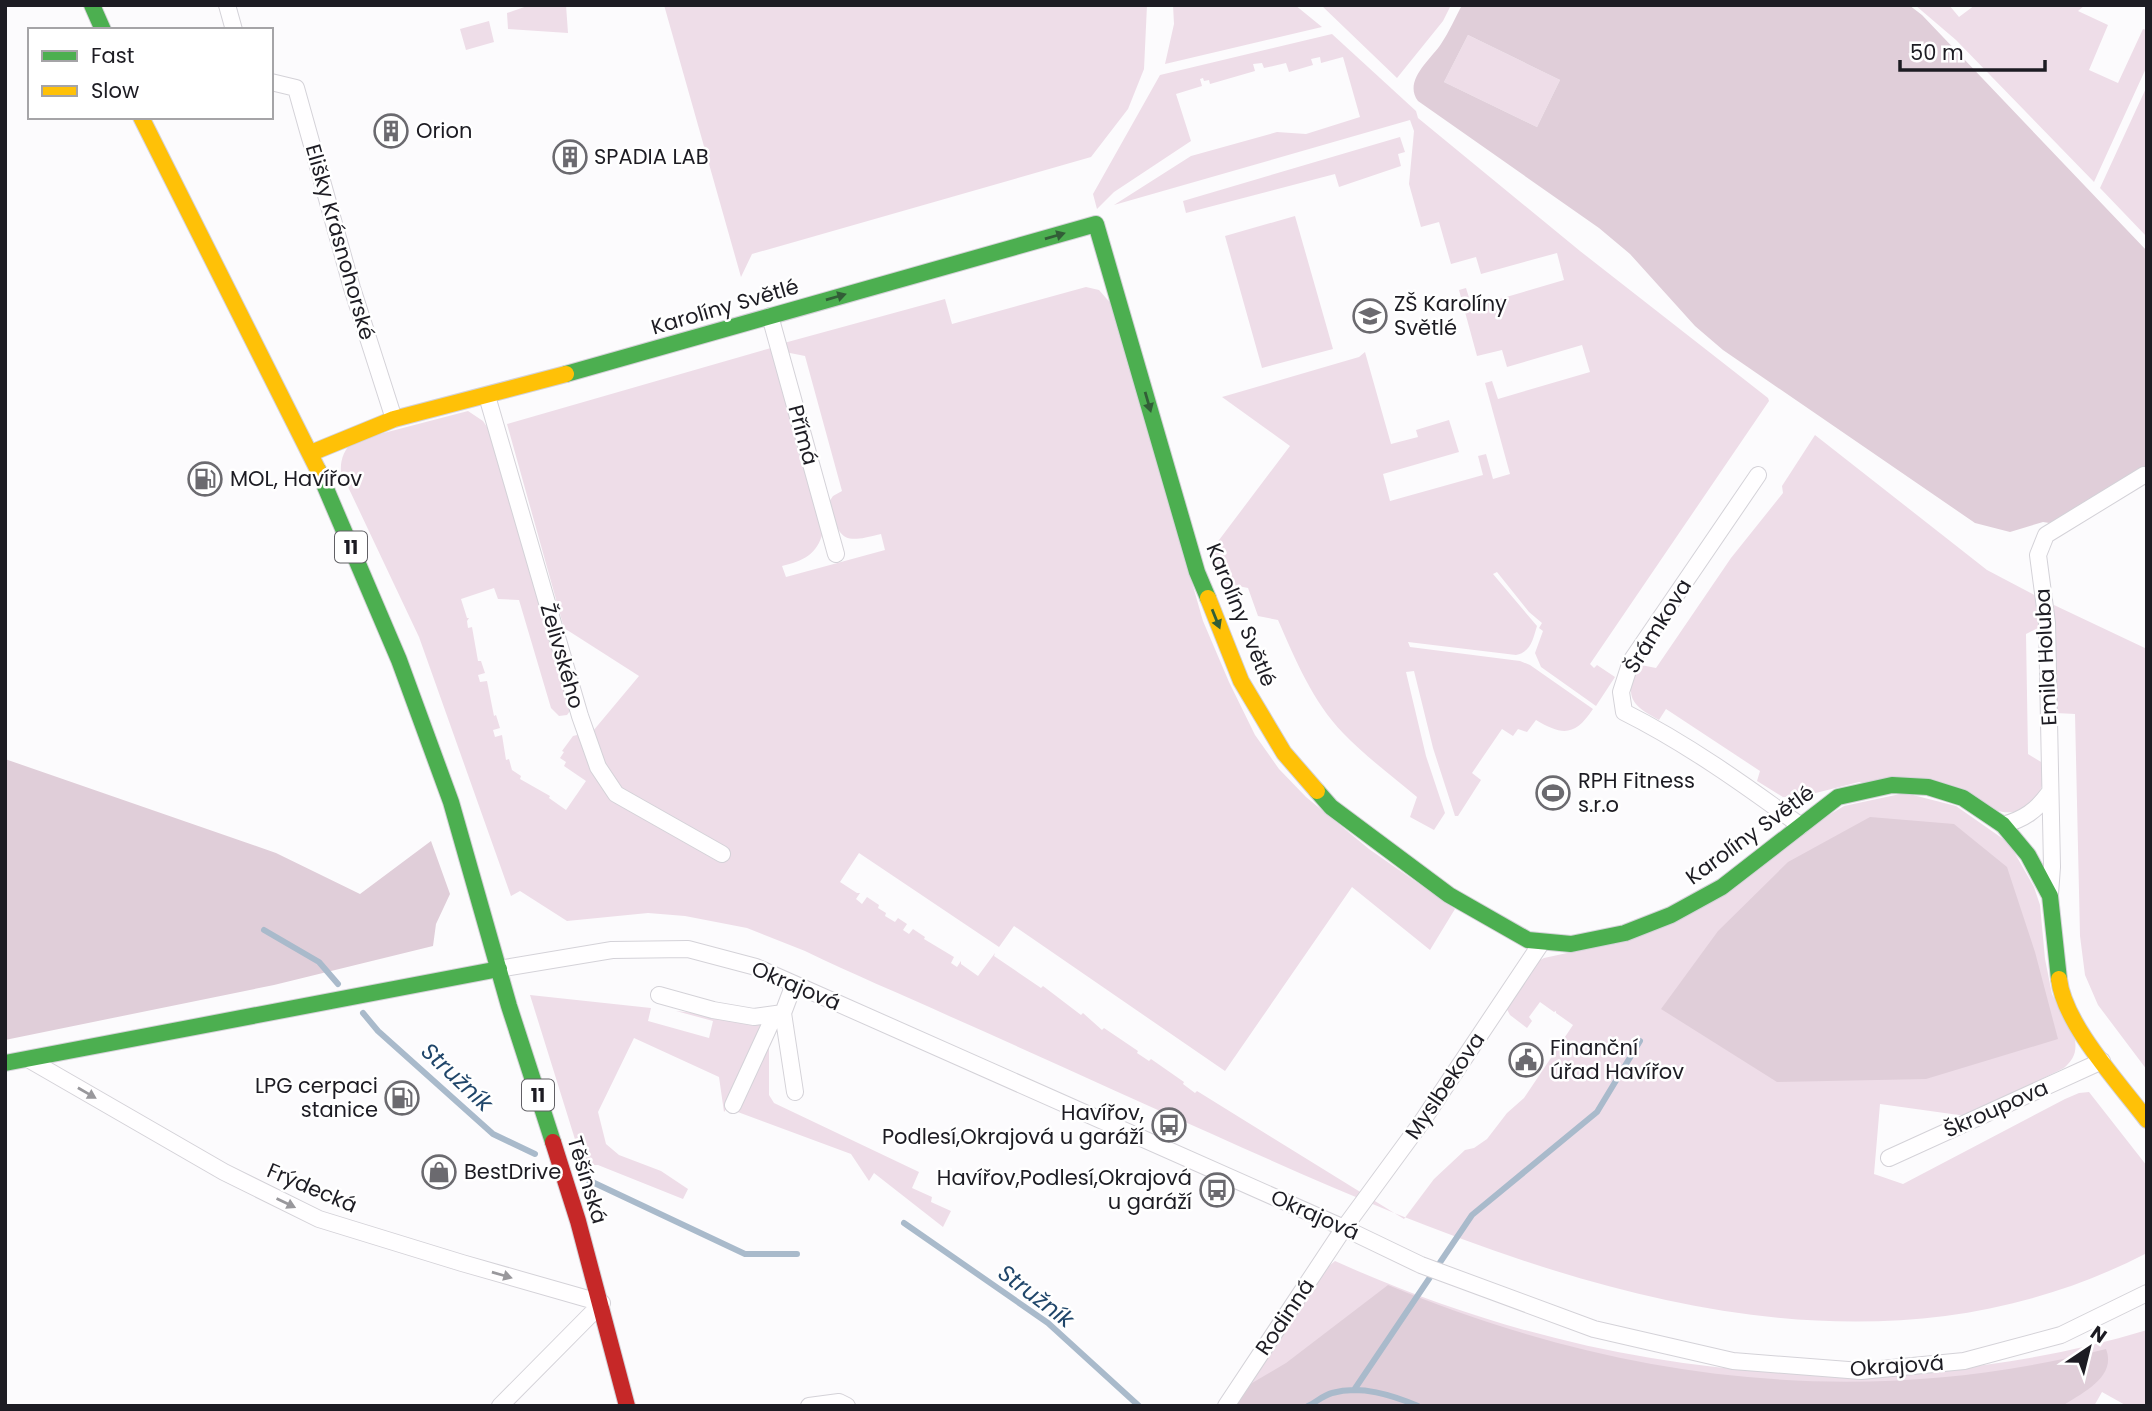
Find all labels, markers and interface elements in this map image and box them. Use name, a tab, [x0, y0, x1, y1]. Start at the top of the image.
legend	[28, 28, 273, 119]
scale bar	[1900, 28, 2045, 72]
text: 50 m	[1910, 38, 1964, 67]
text: Fast	[91, 41, 134, 70]
text: Slow	[91, 76, 139, 105]
building icon: Orion	[372, 112, 410, 150]
place label: Orion	[416, 116, 472, 145]
building icon: SPADIA LAB	[551, 138, 589, 176]
street label: Elišky Krásnohorské	[299, 141, 382, 343]
place label: SPADIA LAB	[594, 142, 709, 171]
one-way arrow	[1045, 230, 1066, 240]
street label: Karolíny Světlé	[648, 272, 802, 341]
place label: ZŠ Karolíny Světlé	[1394, 289, 1507, 342]
one-way arrow	[825, 291, 847, 302]
school or university icon: ZŠ Karolíny Světlé	[1351, 297, 1389, 335]
one-way arrow	[1143, 392, 1153, 413]
street label: Přímá	[782, 402, 825, 468]
fuel station icon: MOL, Havířov	[186, 460, 224, 498]
place label: MOL, Havířov	[230, 464, 362, 493]
road number: 11	[335, 532, 367, 562]
street label: Karolíny Světlé	[1200, 539, 1283, 691]
street label: Šrámkova	[1617, 573, 1698, 678]
street label: Emila Holuba	[2027, 588, 2064, 726]
street label: Želivského	[534, 600, 591, 712]
one-way arrow	[1210, 608, 1221, 629]
place label: RPH Fitness s.r.o	[1578, 766, 1695, 819]
sports icon: RPH Fitness s.r.o	[1534, 774, 1572, 812]
street label: Karolíny Světlé	[1680, 778, 1820, 891]
street label: Okrajová	[747, 954, 845, 1017]
street label: Myslbekova	[1398, 1026, 1491, 1145]
place label: Finanční úřad Havířov	[1550, 1033, 1684, 1086]
water label: Stružník	[414, 1035, 501, 1119]
public building icon: Finanční úřad Havířov	[1507, 1041, 1545, 1079]
place label: LPG cerpaci stanice	[255, 1071, 378, 1124]
street label: Škroupova	[1939, 1073, 2053, 1144]
fuel station icon: LPG cerpaci stanice	[383, 1079, 421, 1117]
road number: 11	[522, 1079, 554, 1110]
one-way arrow	[77, 1087, 97, 1099]
place label: Havířov, Podlesí,Okrajová u garáží	[882, 1098, 1144, 1151]
bus stop icon: Havířov, Podlesí,Okrajová u garáží	[1150, 1106, 1188, 1144]
street label: Těšínská	[560, 1133, 614, 1227]
shop icon: BestDrive	[420, 1153, 458, 1191]
street label: Frýdecká	[263, 1156, 362, 1219]
place label: BestDrive	[464, 1157, 561, 1186]
place label: Havířov,Podlesí,Okrajová u garáží	[937, 1163, 1192, 1216]
bus stop icon: Havířov,Podlesí,Okrajová u garáží	[1198, 1171, 1236, 1209]
street label: Okrajová	[1266, 1182, 1364, 1247]
one-way arrow	[276, 1197, 296, 1208]
water label: Stružník	[991, 1257, 1082, 1336]
one-way arrow	[491, 1270, 513, 1281]
street label: Rodinná	[1248, 1273, 1321, 1361]
north arrow	[2054, 1313, 2124, 1383]
text: N	[2085, 1319, 2112, 1350]
street label: Okrajová	[1849, 1348, 1945, 1383]

